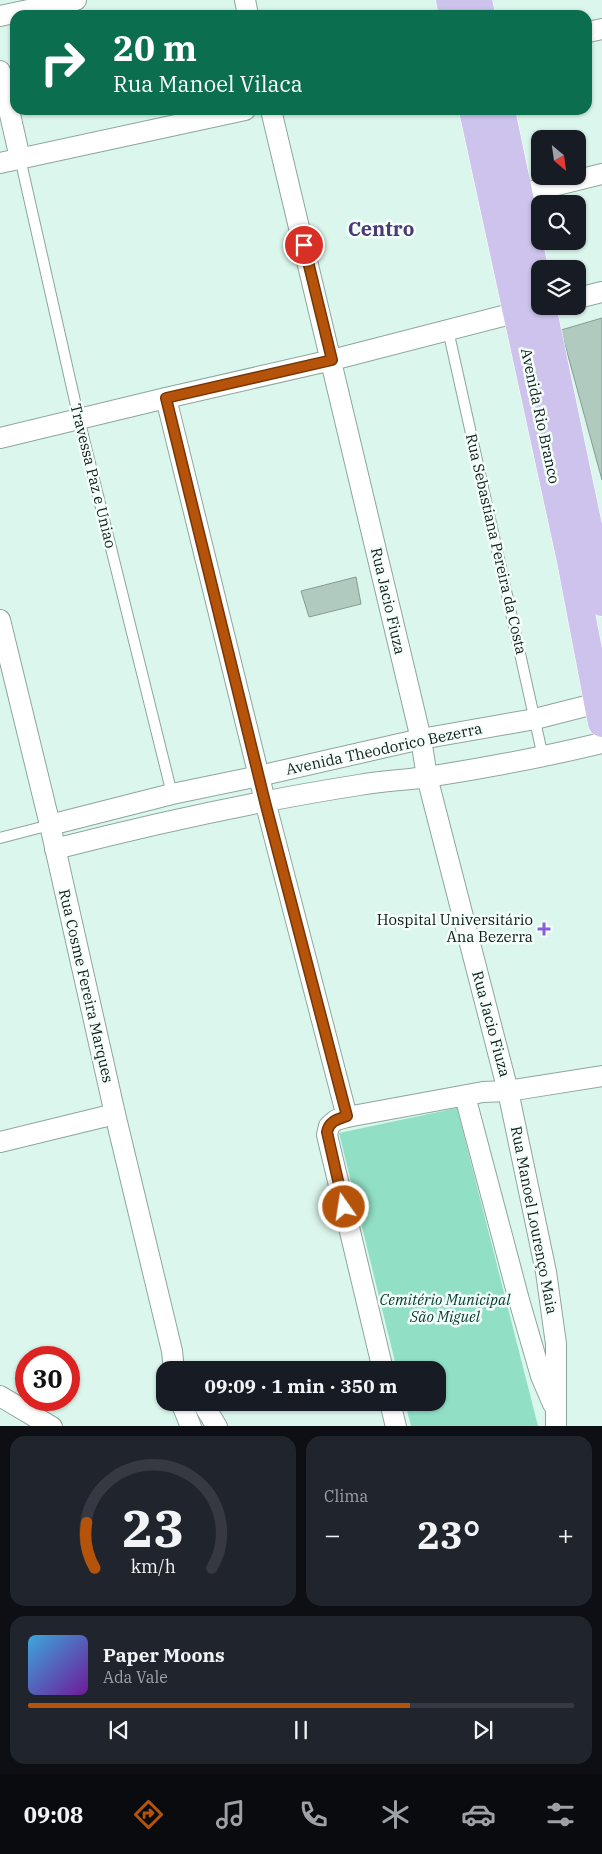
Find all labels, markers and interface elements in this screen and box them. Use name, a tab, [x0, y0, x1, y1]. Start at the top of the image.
text: 20 m	[113, 25, 197, 71]
icon: right	[30, 30, 95, 95]
text: Rua Manoel Vilaca	[113, 69, 303, 98]
north arrow	[531, 130, 586, 185]
map controls	[531, 130, 586, 315]
button: search	[531, 195, 586, 250]
district label: Centro	[348, 215, 414, 242]
pin	[283, 224, 325, 266]
icon: arrive	[290, 231, 318, 259]
button: layers	[531, 260, 586, 315]
street label: Avenida Rio Branco	[517, 346, 564, 485]
street label: Travessa Paz e Uniao	[66, 402, 121, 550]
street label: Rua Sebastiana Pereira da Costa	[462, 432, 531, 656]
street label: Rua Jacio Fiuza	[367, 546, 410, 656]
street label: Avenida Theodorico Bezerra	[284, 718, 484, 779]
street label: Rua Cosme Fereira Marques	[55, 887, 118, 1085]
place label: Hospital Universitário Ana Bezerra	[377, 910, 533, 946]
marker: Hospital Universitário Ana Bezerra	[537, 922, 551, 936]
street label: Rua Jacio Fiuza	[468, 969, 515, 1079]
street label: Rua Manoel Lourenço Maia	[507, 1124, 562, 1316]
position arrow	[317, 1180, 369, 1232]
park label: Cemitério Municipal São Miguel	[380, 1290, 511, 1326]
speed limit sign: 30	[15, 1346, 80, 1411]
text: 09:09 · 1 min · 350 m	[205, 1374, 397, 1398]
text: Clima	[324, 1486, 368, 1506]
text: 23	[122, 1494, 184, 1561]
text: 23°	[417, 1510, 481, 1559]
text: −	[324, 1516, 341, 1553]
text: +	[557, 1516, 574, 1553]
text: km/h	[130, 1555, 176, 1578]
text: Paper Moons	[103, 1643, 225, 1667]
text: Ada Vale	[103, 1667, 168, 1687]
icon: previous	[105, 1716, 133, 1744]
icon: pause	[287, 1716, 315, 1744]
icon: next	[469, 1716, 497, 1744]
icon: directions	[131, 1797, 166, 1832]
icon: music	[213, 1797, 248, 1832]
icon: phone	[296, 1797, 331, 1832]
icon: climate	[378, 1797, 413, 1832]
icon: car	[461, 1797, 496, 1832]
icon: filters	[543, 1797, 578, 1832]
text: 09:08	[24, 1800, 83, 1829]

